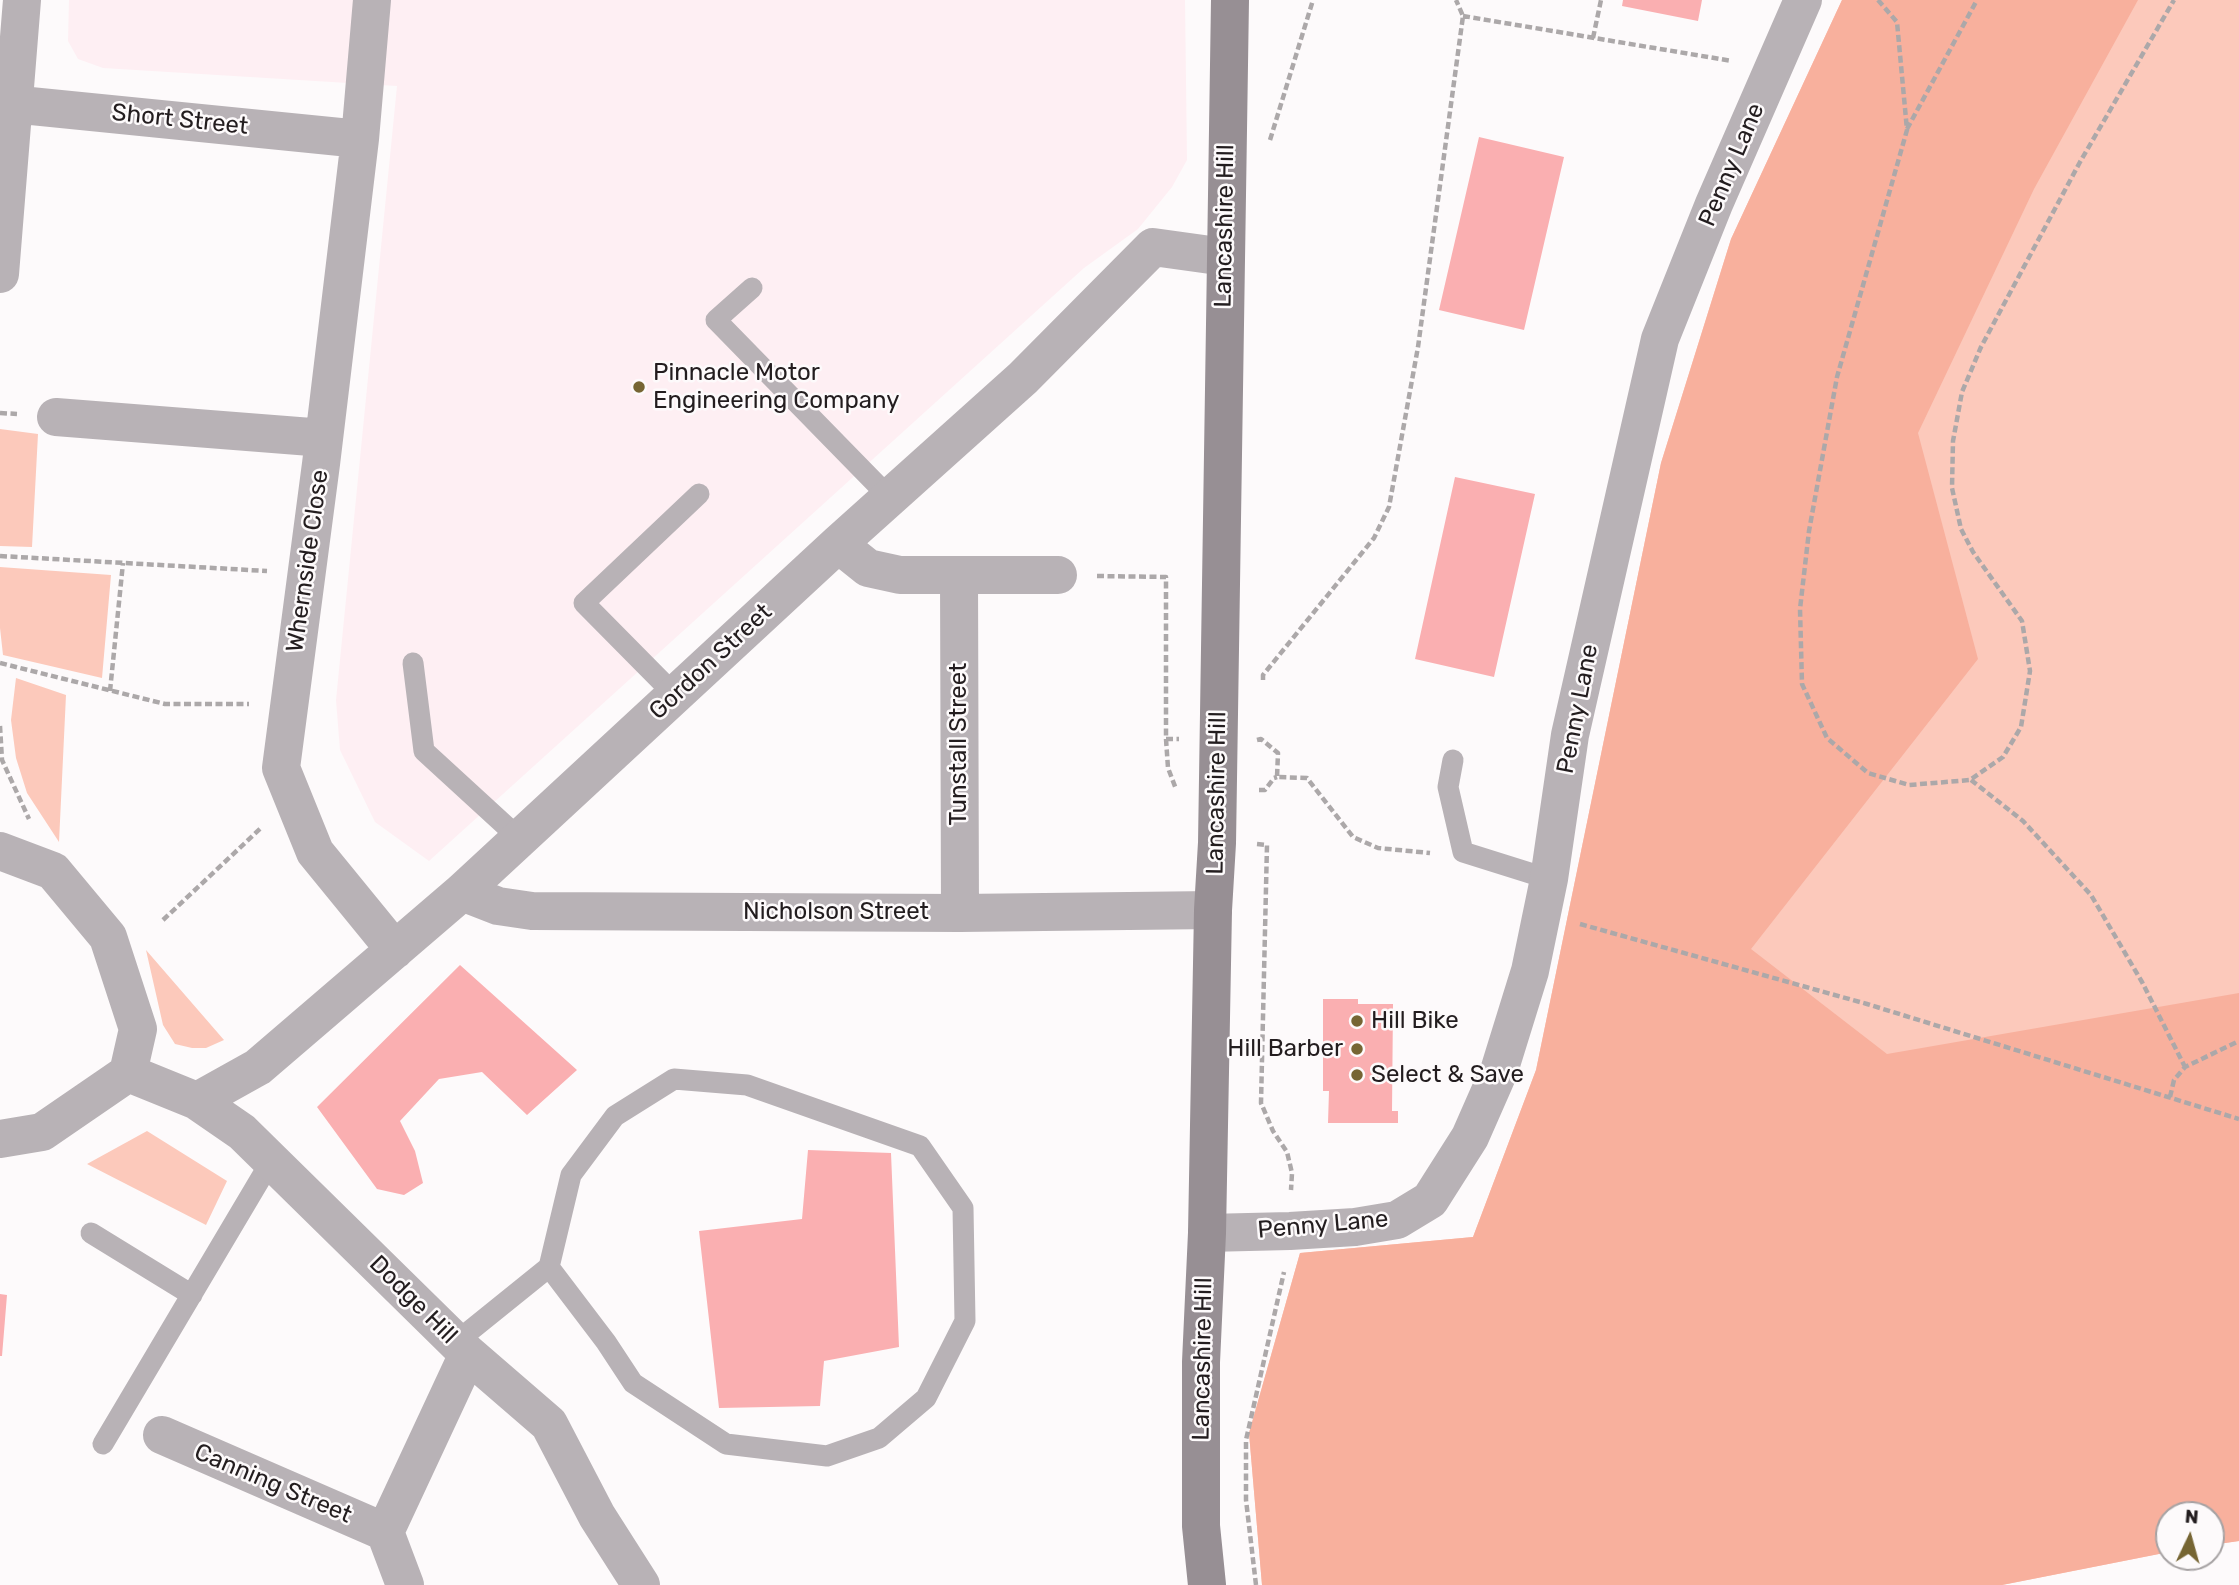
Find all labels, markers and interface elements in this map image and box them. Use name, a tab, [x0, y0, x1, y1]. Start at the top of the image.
street label: Short Street	[110, 99, 250, 141]
street label: Penny Lane	[1693, 99, 1771, 231]
street label: Lancashire Hill	[1209, 144, 1241, 308]
place label: Pinnacle Motor Engineering Company	[653, 359, 899, 415]
marker: Pinnacle Motor Engineering Company	[631, 379, 647, 395]
street label: Whernside Close	[281, 468, 335, 654]
street label: Gordon Street	[644, 598, 778, 726]
street label: Penny Lane	[1551, 642, 1605, 776]
street label: Tunstall Street	[945, 663, 973, 825]
street label: Lancashire Hill	[1201, 711, 1233, 875]
street label: Nicholson Street	[743, 898, 929, 926]
place label: Hill Bike	[1371, 1007, 1459, 1035]
marker: Hill Bike	[1349, 1013, 1365, 1029]
place label: Hill Barber	[1227, 1035, 1343, 1063]
marker: Hill Barber	[1349, 1041, 1365, 1057]
place label: Select & Save	[1371, 1061, 1524, 1089]
marker: Select & Save	[1349, 1067, 1365, 1083]
street label: Penny Lane	[1256, 1205, 1390, 1245]
street label: Dodge Hill	[363, 1250, 463, 1350]
street label: Lancashire Hill	[1187, 1277, 1219, 1441]
street label: Canning Street	[190, 1438, 356, 1530]
north arrow	[2155, 1501, 2225, 1571]
text: N	[2184, 1505, 2200, 1529]

